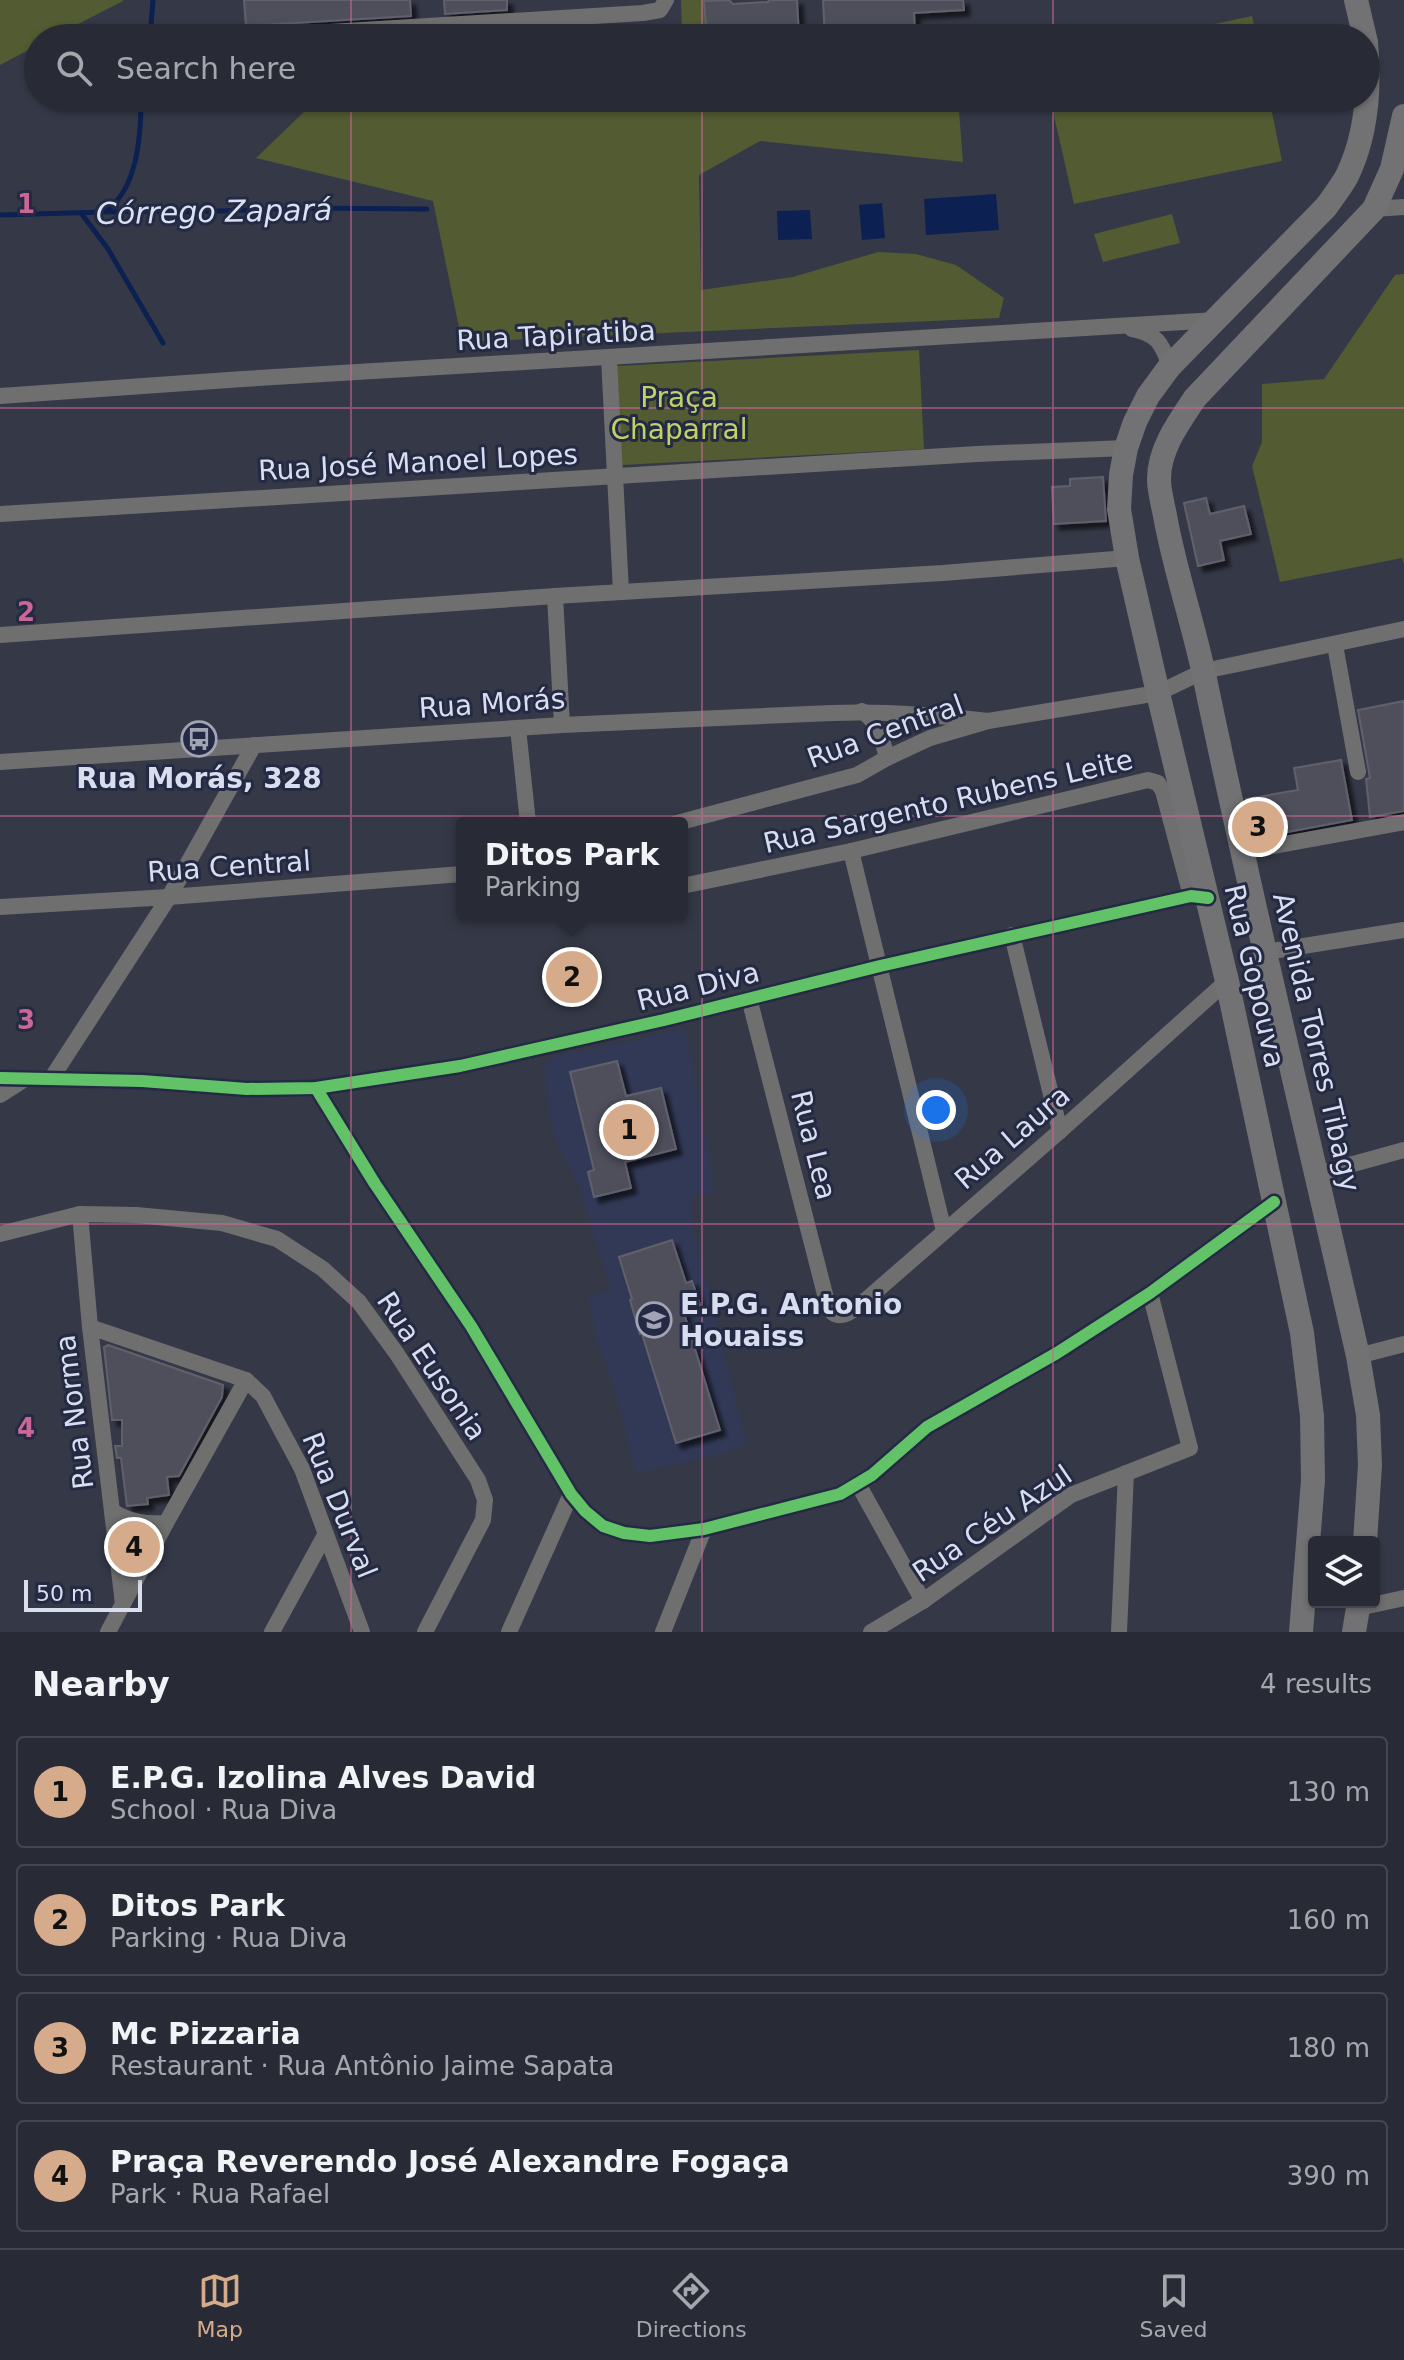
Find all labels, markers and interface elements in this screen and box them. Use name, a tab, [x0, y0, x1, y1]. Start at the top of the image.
search box	[24, 24, 1380, 112]
icon: search	[52, 46, 96, 90]
text: Search here	[116, 51, 296, 86]
text: 1	[17, 189, 35, 219]
water label: Córrego Zapará	[95, 192, 333, 231]
street label: Rua Tapiratiba	[456, 314, 657, 357]
park label: Praça Chaparral	[611, 381, 747, 446]
street label: Rua José Manoel Lopes	[257, 438, 579, 487]
text: 2	[17, 597, 35, 627]
street label: Rua Morás	[418, 682, 566, 725]
street label: Rua Central	[802, 688, 968, 775]
bus stop icon: Rua Morás, 328	[180, 720, 218, 758]
street label: Rua Sargento Rubens Leite	[760, 743, 1136, 860]
place label: Rua Morás, 328	[76, 762, 322, 795]
pin: 3	[1232, 797, 1284, 857]
popup	[456, 817, 688, 921]
text: Ditos Park	[485, 837, 659, 872]
street label: Rua Central	[146, 844, 312, 889]
text: Parking	[485, 872, 581, 902]
street label: Rua Gopouva	[1217, 881, 1292, 1071]
street label: Avenida Torres Tibagy	[1266, 889, 1367, 1195]
pin: 2	[546, 947, 598, 1007]
street label: Rua Diva	[633, 955, 763, 1018]
text: 3	[17, 1005, 35, 1035]
street label: Rua Laura	[948, 1079, 1076, 1196]
street label: Rua Lea	[784, 1087, 843, 1203]
your location	[916, 1090, 956, 1130]
pin: 1	[603, 1100, 655, 1160]
street label: Rua Eusonia	[370, 1286, 493, 1447]
place label: E.P.G. Antonio Houaiss	[680, 1288, 902, 1353]
school or university icon: E.P.G. Antonio Houaiss	[635, 1301, 673, 1339]
street label: Rua Norma	[49, 1333, 100, 1491]
text: 4	[17, 1413, 35, 1443]
street label: Rua Durval	[295, 1427, 384, 1583]
street label: Rua Céu Azul	[906, 1458, 1078, 1589]
pin: 4	[108, 1517, 160, 1577]
map controls	[1308, 1536, 1380, 1608]
button: layers	[1308, 1536, 1380, 1608]
scale bar	[24, 1576, 142, 1612]
text: 50 m	[36, 1581, 92, 1606]
text: Nearby	[32, 1664, 170, 1704]
text: 4 results	[1260, 1669, 1372, 1699]
text: E.P.G. Izolina Alves David	[110, 1760, 536, 1795]
text: 1	[51, 1777, 69, 1807]
text: 130 m	[1287, 1777, 1370, 1807]
text: School · Rua Diva	[110, 1795, 337, 1825]
text: Ditos Park	[110, 1888, 285, 1923]
text: 2	[51, 1905, 69, 1935]
text: 160 m	[1287, 1905, 1370, 1935]
text: Parking · Rua Diva	[110, 1923, 347, 1953]
text: Mc Pizzaria	[110, 2016, 301, 2051]
text: 3	[51, 2033, 69, 2063]
text: 180 m	[1287, 2033, 1370, 2063]
text: Restaurant · Rua Antônio Jaime Sapata	[110, 2051, 614, 2081]
text: Praça Reverendo José Alexandre Fogaça	[110, 2144, 790, 2179]
text: 4	[51, 2161, 69, 2191]
text: 390 m	[1287, 2161, 1370, 2191]
text: Park · Rua Rafael	[110, 2179, 330, 2209]
tab: Map	[196, 2269, 243, 2342]
tab: Directions	[636, 2269, 747, 2342]
tab: Saved	[1140, 2269, 1208, 2342]

